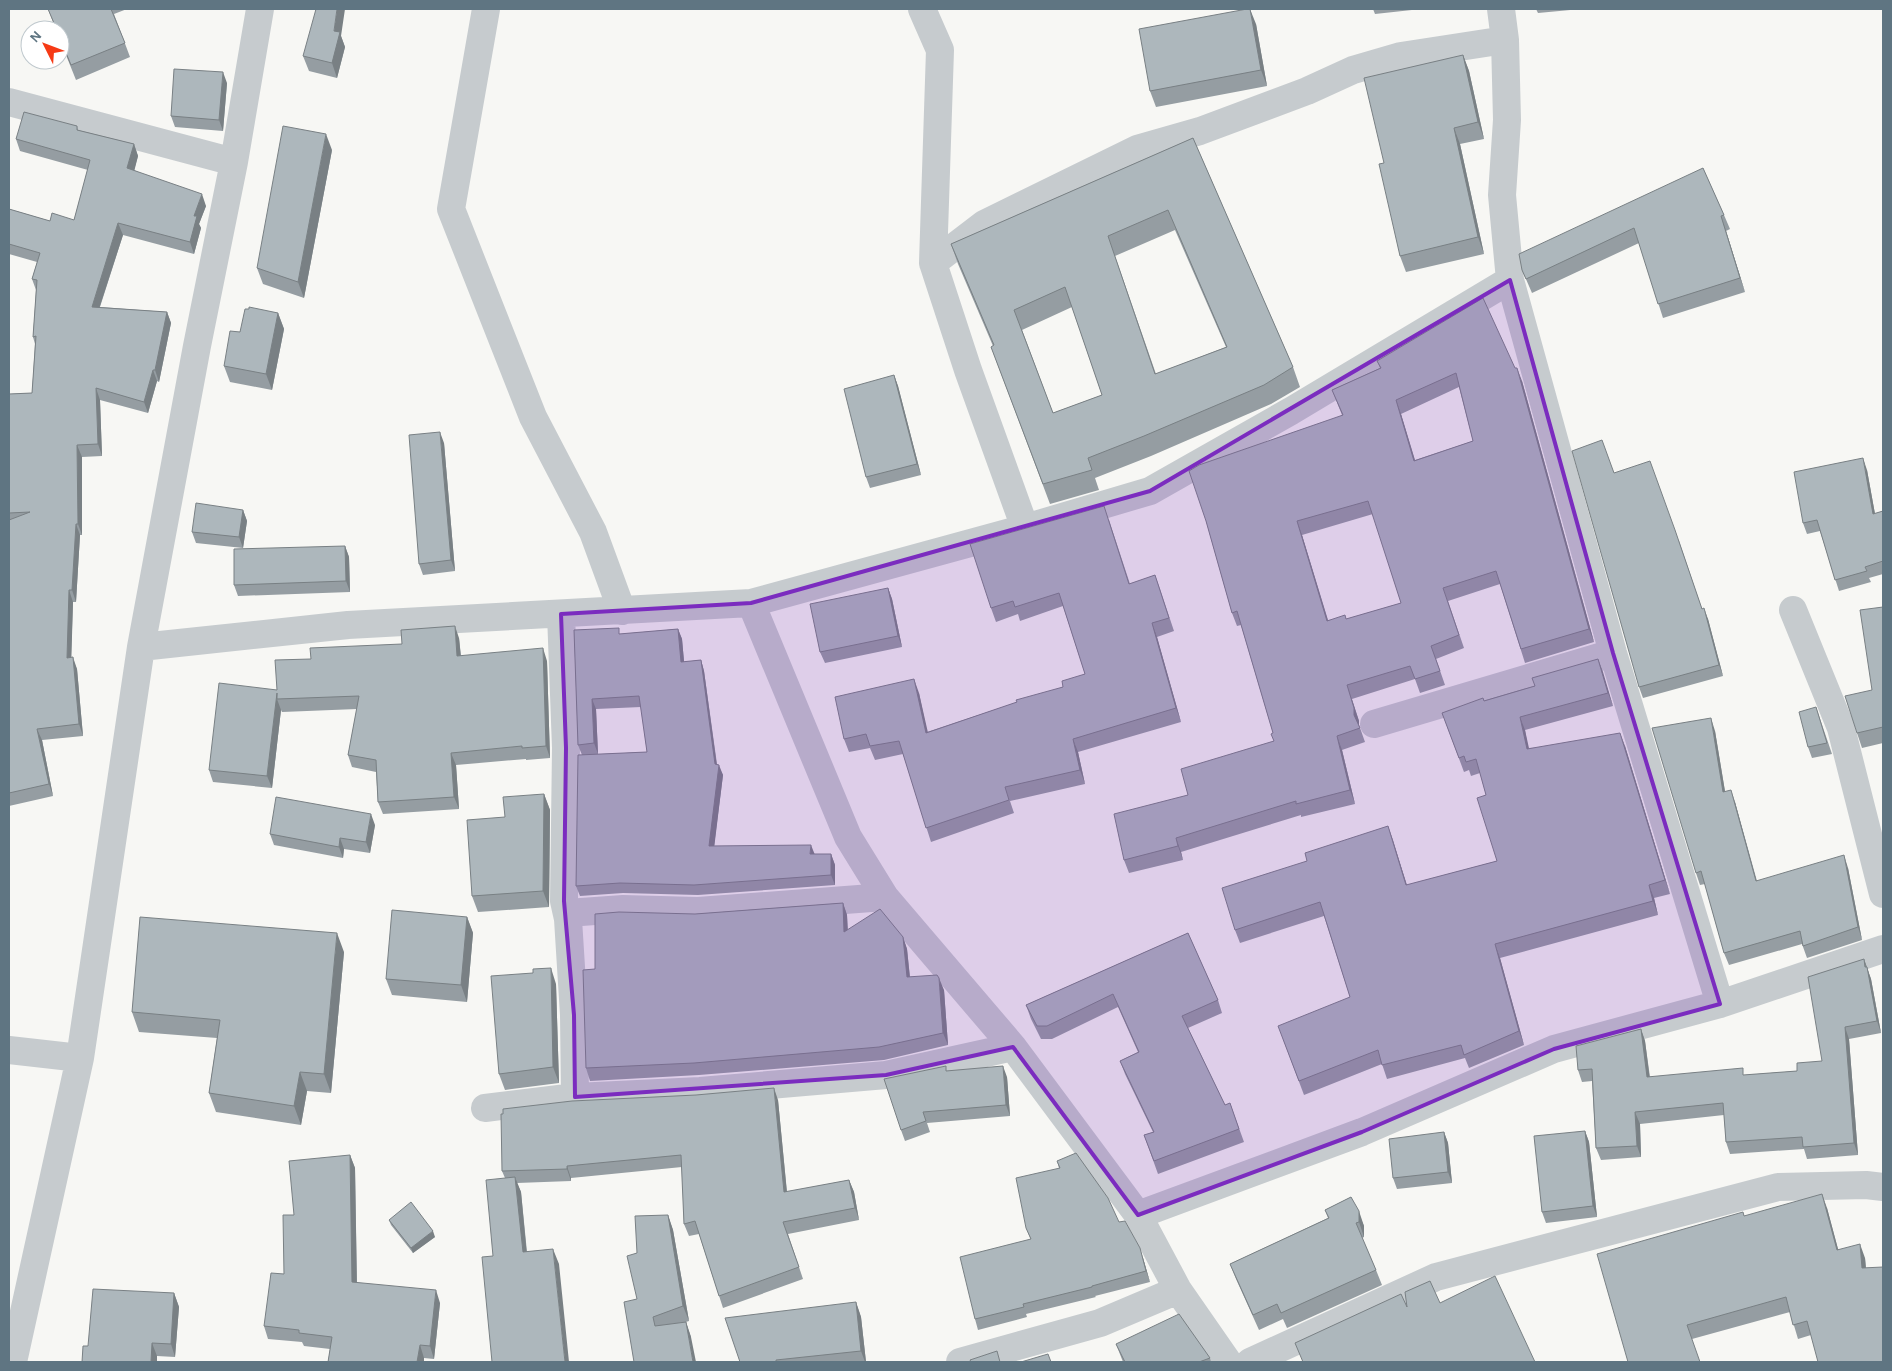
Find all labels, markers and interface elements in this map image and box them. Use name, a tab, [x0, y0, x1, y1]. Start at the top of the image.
north arrow	[20, 20, 70, 70]
text: N	[28, 29, 45, 45]

